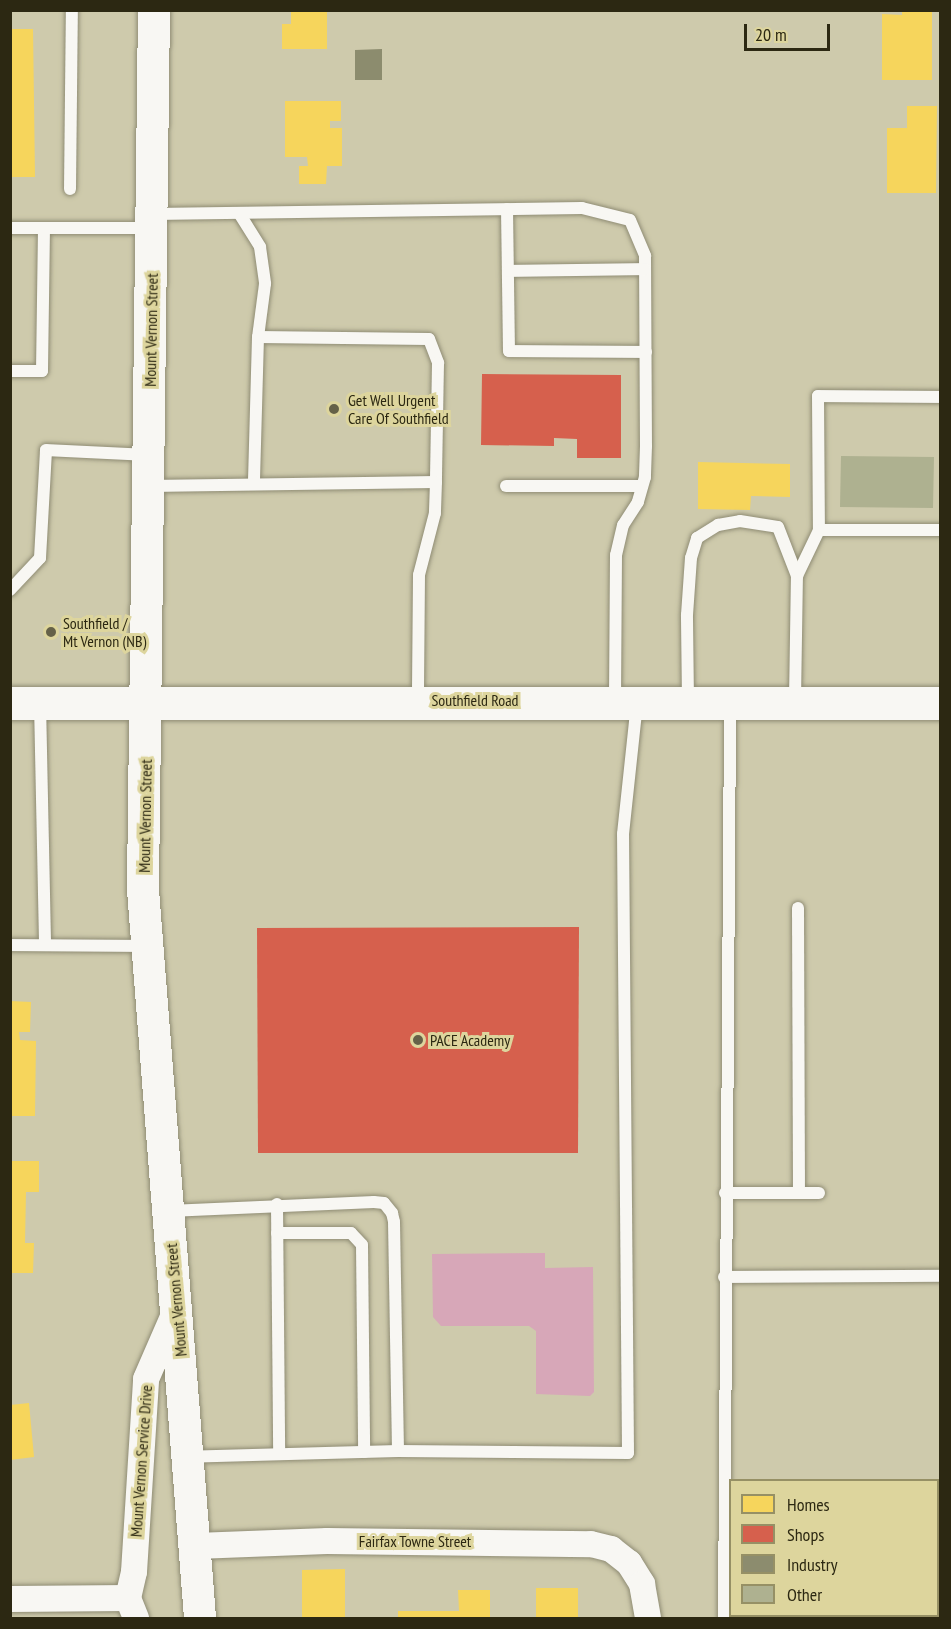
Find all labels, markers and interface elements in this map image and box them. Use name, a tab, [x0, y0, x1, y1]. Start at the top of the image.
scale bar	[747, 12, 832, 50]
text: 20 m	[755, 23, 787, 46]
street label: Mount Vernon Street	[140, 273, 162, 387]
place label: Get Well Urgent Care Of Southfield	[348, 390, 449, 428]
marker: Get Well Urgent Care Of Southfield	[325, 400, 343, 418]
place label: Southfield / Mt Vernon (NB)	[63, 613, 147, 651]
marker: Southfield / Mt Vernon (NB)	[44, 625, 58, 639]
street label: Southfield Road	[431, 690, 519, 710]
street label: Mount Vernon Street	[134, 759, 156, 873]
place label: PACE Academy	[430, 1030, 511, 1050]
marker: PACE Academy	[411, 1033, 425, 1047]
street label: Mount Vernon Street	[161, 1242, 191, 1358]
street label: Mount Vernon Service Drive	[126, 1384, 156, 1538]
legend	[729, 1479, 939, 1617]
text: Homes	[787, 1493, 830, 1516]
text: Shops	[787, 1523, 824, 1546]
street label: Fairfax Towne Street	[358, 1531, 472, 1551]
text: Industry	[787, 1553, 837, 1576]
text: Other	[787, 1583, 822, 1606]

